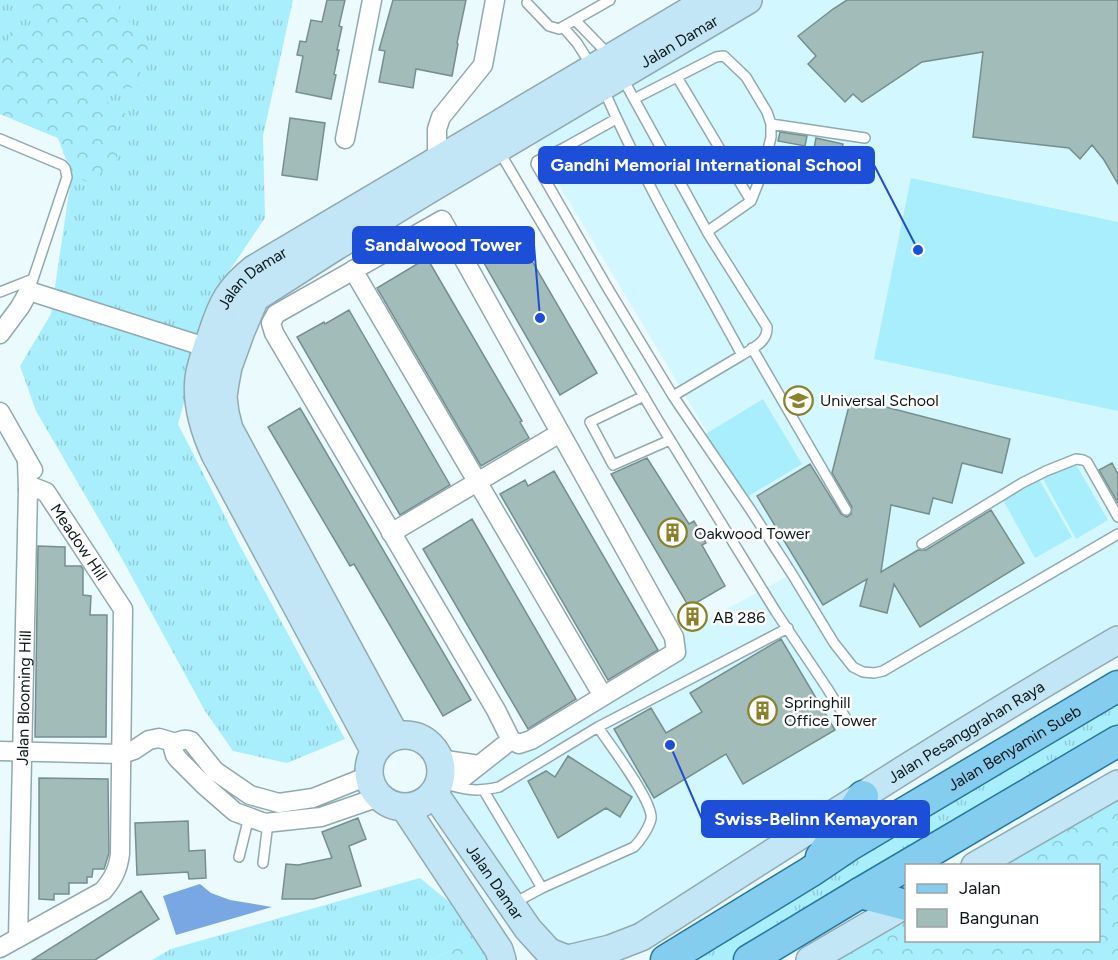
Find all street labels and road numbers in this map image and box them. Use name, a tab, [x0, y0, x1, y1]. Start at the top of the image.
street label: Jalan Damar	[636, 10, 722, 72]
street label: Jalan Damar	[213, 242, 291, 312]
street label: Meadow Hill	[46, 500, 112, 584]
street label: Jalan Blooming Hill	[12, 630, 34, 766]
street label: Jalan Pesanggrahan Raya	[884, 676, 1048, 787]
street label: Jalan Benyamin Sueb	[944, 701, 1084, 794]
street label: Jalan Damar	[463, 840, 528, 924]

